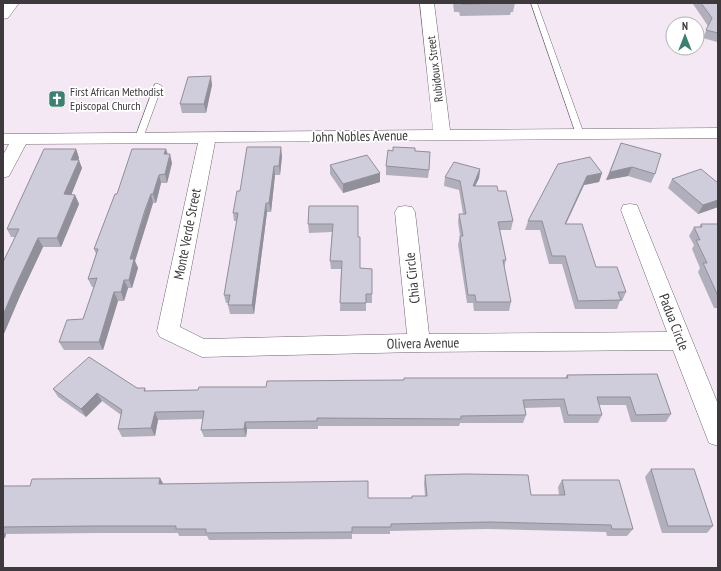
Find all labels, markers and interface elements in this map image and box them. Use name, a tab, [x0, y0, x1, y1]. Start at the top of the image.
north arrow	[665, 16, 705, 56]
text: N	[682, 19, 688, 33]
street label: Rubidoux Street	[423, 35, 446, 103]
place label: First African Methodist Episcopal Church	[70, 84, 164, 113]
church icon: First African Methodist Episcopal Church	[47, 89, 67, 109]
street label: John Nobles Avenue	[311, 126, 408, 146]
street label: Monte Verde Street	[169, 187, 205, 281]
street label: Chia Circle	[400, 251, 424, 305]
street label: Padua Circle	[655, 291, 693, 353]
street label: Olivera Avenue	[387, 333, 460, 353]

